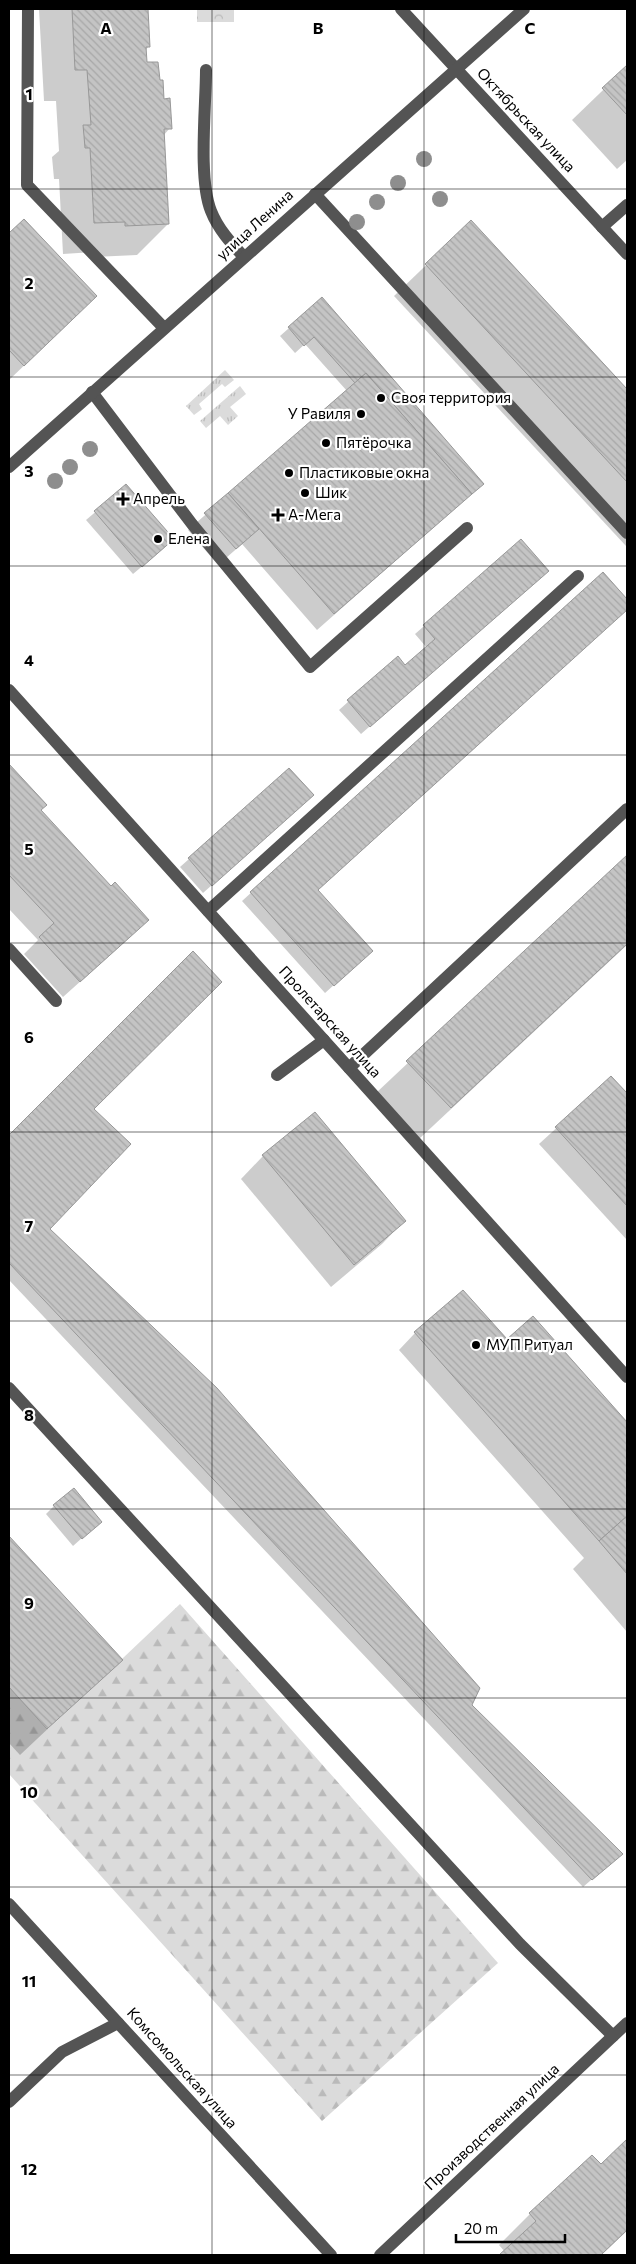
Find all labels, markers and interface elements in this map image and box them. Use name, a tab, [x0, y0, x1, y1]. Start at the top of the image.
text: A	[100, 18, 112, 37]
text: B	[313, 18, 324, 37]
text: C	[525, 18, 536, 37]
street label: Октябрьская улица	[474, 64, 580, 175]
text: 1	[25, 84, 33, 103]
street label: улица Ленина	[212, 185, 296, 263]
text: 2	[24, 273, 34, 292]
place label: Своя территория	[391, 388, 511, 406]
marker: Своя территория	[375, 392, 387, 404]
place label: У Равиля	[288, 404, 351, 422]
marker: У Равиля	[355, 408, 367, 420]
place label: Пятёрочка	[336, 433, 411, 451]
marker: Пятёрочка	[320, 437, 332, 449]
text: 3	[24, 461, 34, 480]
place label: Пластиковые окна	[299, 463, 429, 481]
marker: Пластиковые окна	[283, 467, 295, 479]
place label: Шик	[315, 483, 347, 501]
marker: Шик	[299, 487, 311, 499]
place label: Апрель	[133, 489, 185, 507]
marker: Апрель	[117, 493, 129, 505]
place label: А-Мега	[288, 505, 341, 523]
marker: А-Мега	[272, 509, 284, 521]
place label: Елена	[168, 529, 210, 547]
marker: Елена	[152, 533, 164, 545]
text: 4	[24, 650, 34, 669]
text: 5	[24, 839, 34, 858]
street label: Пролетарская улица	[276, 962, 386, 1081]
text: 6	[24, 1027, 34, 1046]
text: 7	[25, 1216, 34, 1235]
place label: МУП Ритуал	[486, 1335, 573, 1353]
marker: МУП Ритуал	[470, 1339, 482, 1351]
text: 8	[24, 1405, 34, 1424]
text: 9	[24, 1593, 34, 1612]
text: 10	[20, 1782, 38, 1801]
text: 11	[22, 1971, 36, 1990]
street label: Комсомольская улица	[124, 2003, 242, 2131]
street label: Производственная улица	[420, 2059, 562, 2193]
text: 12	[21, 2159, 37, 2178]
scale bar	[456, 2212, 565, 2244]
text: 20 m	[464, 2219, 498, 2237]

